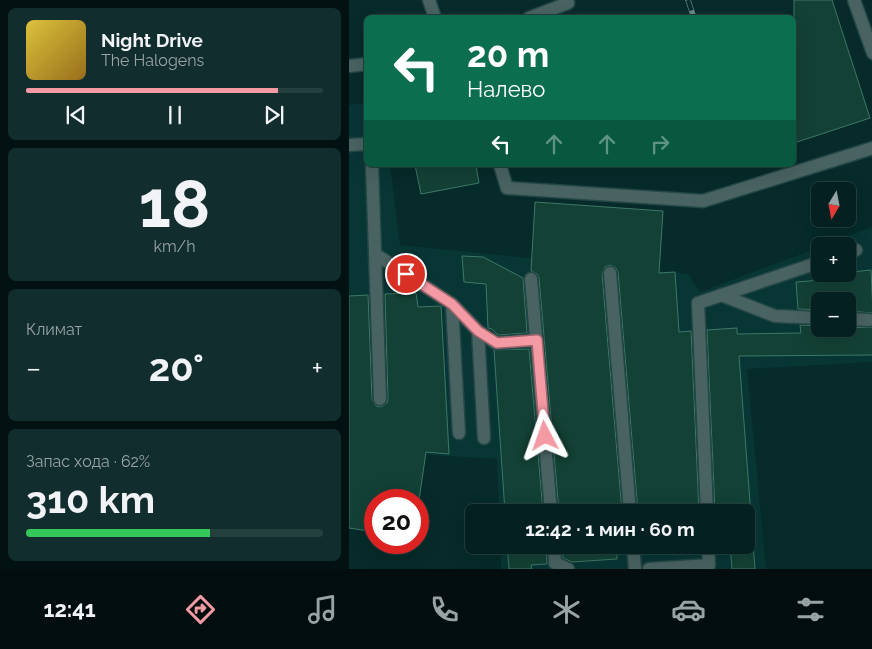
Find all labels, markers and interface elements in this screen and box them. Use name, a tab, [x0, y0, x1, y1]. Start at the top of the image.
text: Night Drive	[101, 29, 203, 51]
text: 20 m	[467, 34, 549, 75]
icon: left	[384, 35, 449, 100]
text: The Halogens	[101, 51, 204, 70]
text: Налево	[467, 76, 545, 102]
icon: previous	[62, 101, 90, 129]
icon: pause	[161, 101, 189, 129]
icon: next	[260, 101, 288, 129]
icon: left	[487, 130, 515, 158]
icon: ahead	[540, 130, 568, 158]
icon: ahead	[593, 130, 621, 158]
icon: right	[646, 130, 674, 158]
text: 18	[139, 166, 210, 242]
north arrow	[811, 182, 857, 228]
map controls	[811, 182, 856, 337]
text: km/h	[153, 237, 196, 256]
button: +	[811, 237, 856, 282]
pin	[385, 253, 427, 295]
icon: arrive	[392, 260, 420, 288]
button: −	[811, 292, 856, 337]
text: Климат	[26, 320, 82, 339]
text: 20°	[149, 345, 204, 390]
text: −	[26, 352, 41, 385]
text: +	[311, 352, 323, 385]
position arrow	[518, 409, 570, 461]
text: Запас хода · 62%	[26, 452, 150, 471]
text: 310 km	[26, 477, 155, 522]
speed limit sign: 20	[364, 489, 429, 554]
text: 12:42 · 1 мин · 60 m	[525, 518, 695, 540]
icon: directions	[183, 592, 218, 627]
icon: music	[305, 592, 340, 627]
icon: phone	[427, 592, 462, 627]
icon: climate	[549, 592, 584, 627]
icon: car	[671, 592, 706, 627]
icon: filters	[793, 592, 828, 627]
text: 12:41	[44, 596, 96, 622]

